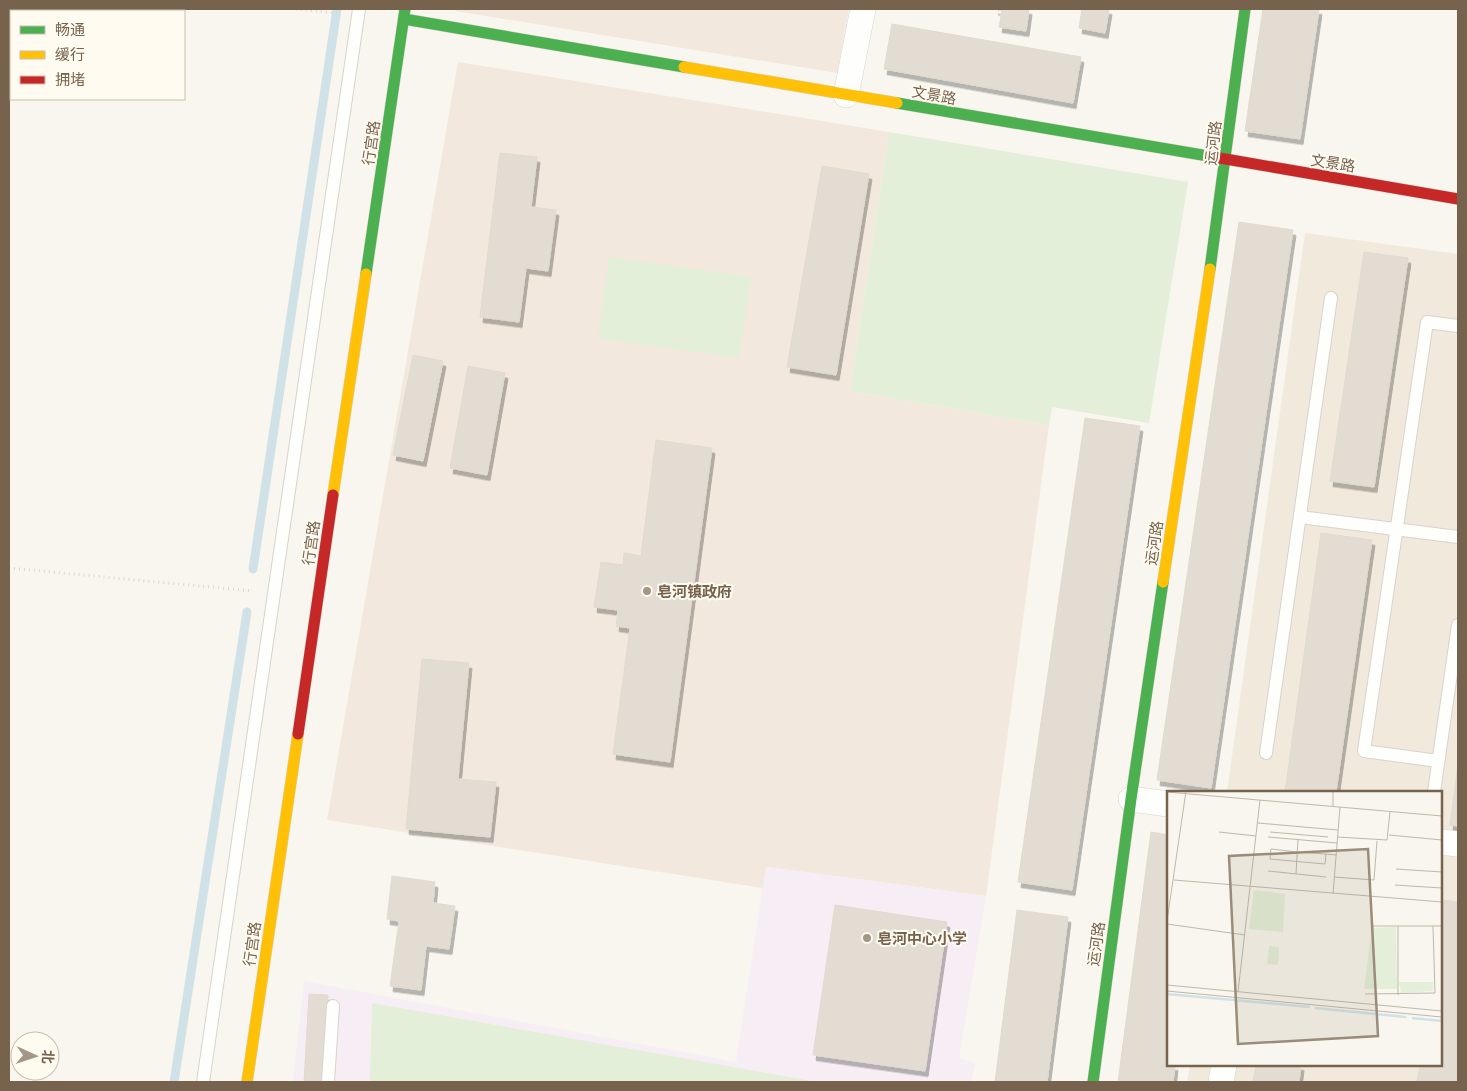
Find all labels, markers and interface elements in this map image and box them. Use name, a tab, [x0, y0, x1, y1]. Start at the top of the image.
legend	[10, 10, 185, 100]
text: 畅通	[55, 20, 85, 39]
text: 缓行	[55, 45, 85, 64]
text: 拥堵	[55, 70, 85, 89]
street label: 文景路	[910, 82, 958, 108]
street label: 行宫路	[358, 119, 384, 167]
street label: 运河路	[1201, 120, 1225, 166]
street label: 文景路	[1309, 150, 1357, 176]
street label: 行宫路	[298, 519, 324, 567]
street label: 运河路	[1141, 519, 1167, 567]
place label: 皂河镇政府	[657, 582, 732, 601]
marker: 皂河镇政府	[641, 585, 653, 597]
inset map	[1167, 791, 1442, 1066]
street label: 行宫路	[239, 920, 265, 968]
street label: 运河路	[1083, 920, 1109, 968]
place label: 皂河中心小学	[877, 929, 967, 948]
marker: 皂河中心小学	[861, 932, 873, 944]
north arrow	[10, 1031, 60, 1081]
text: 北	[39, 1049, 57, 1064]

